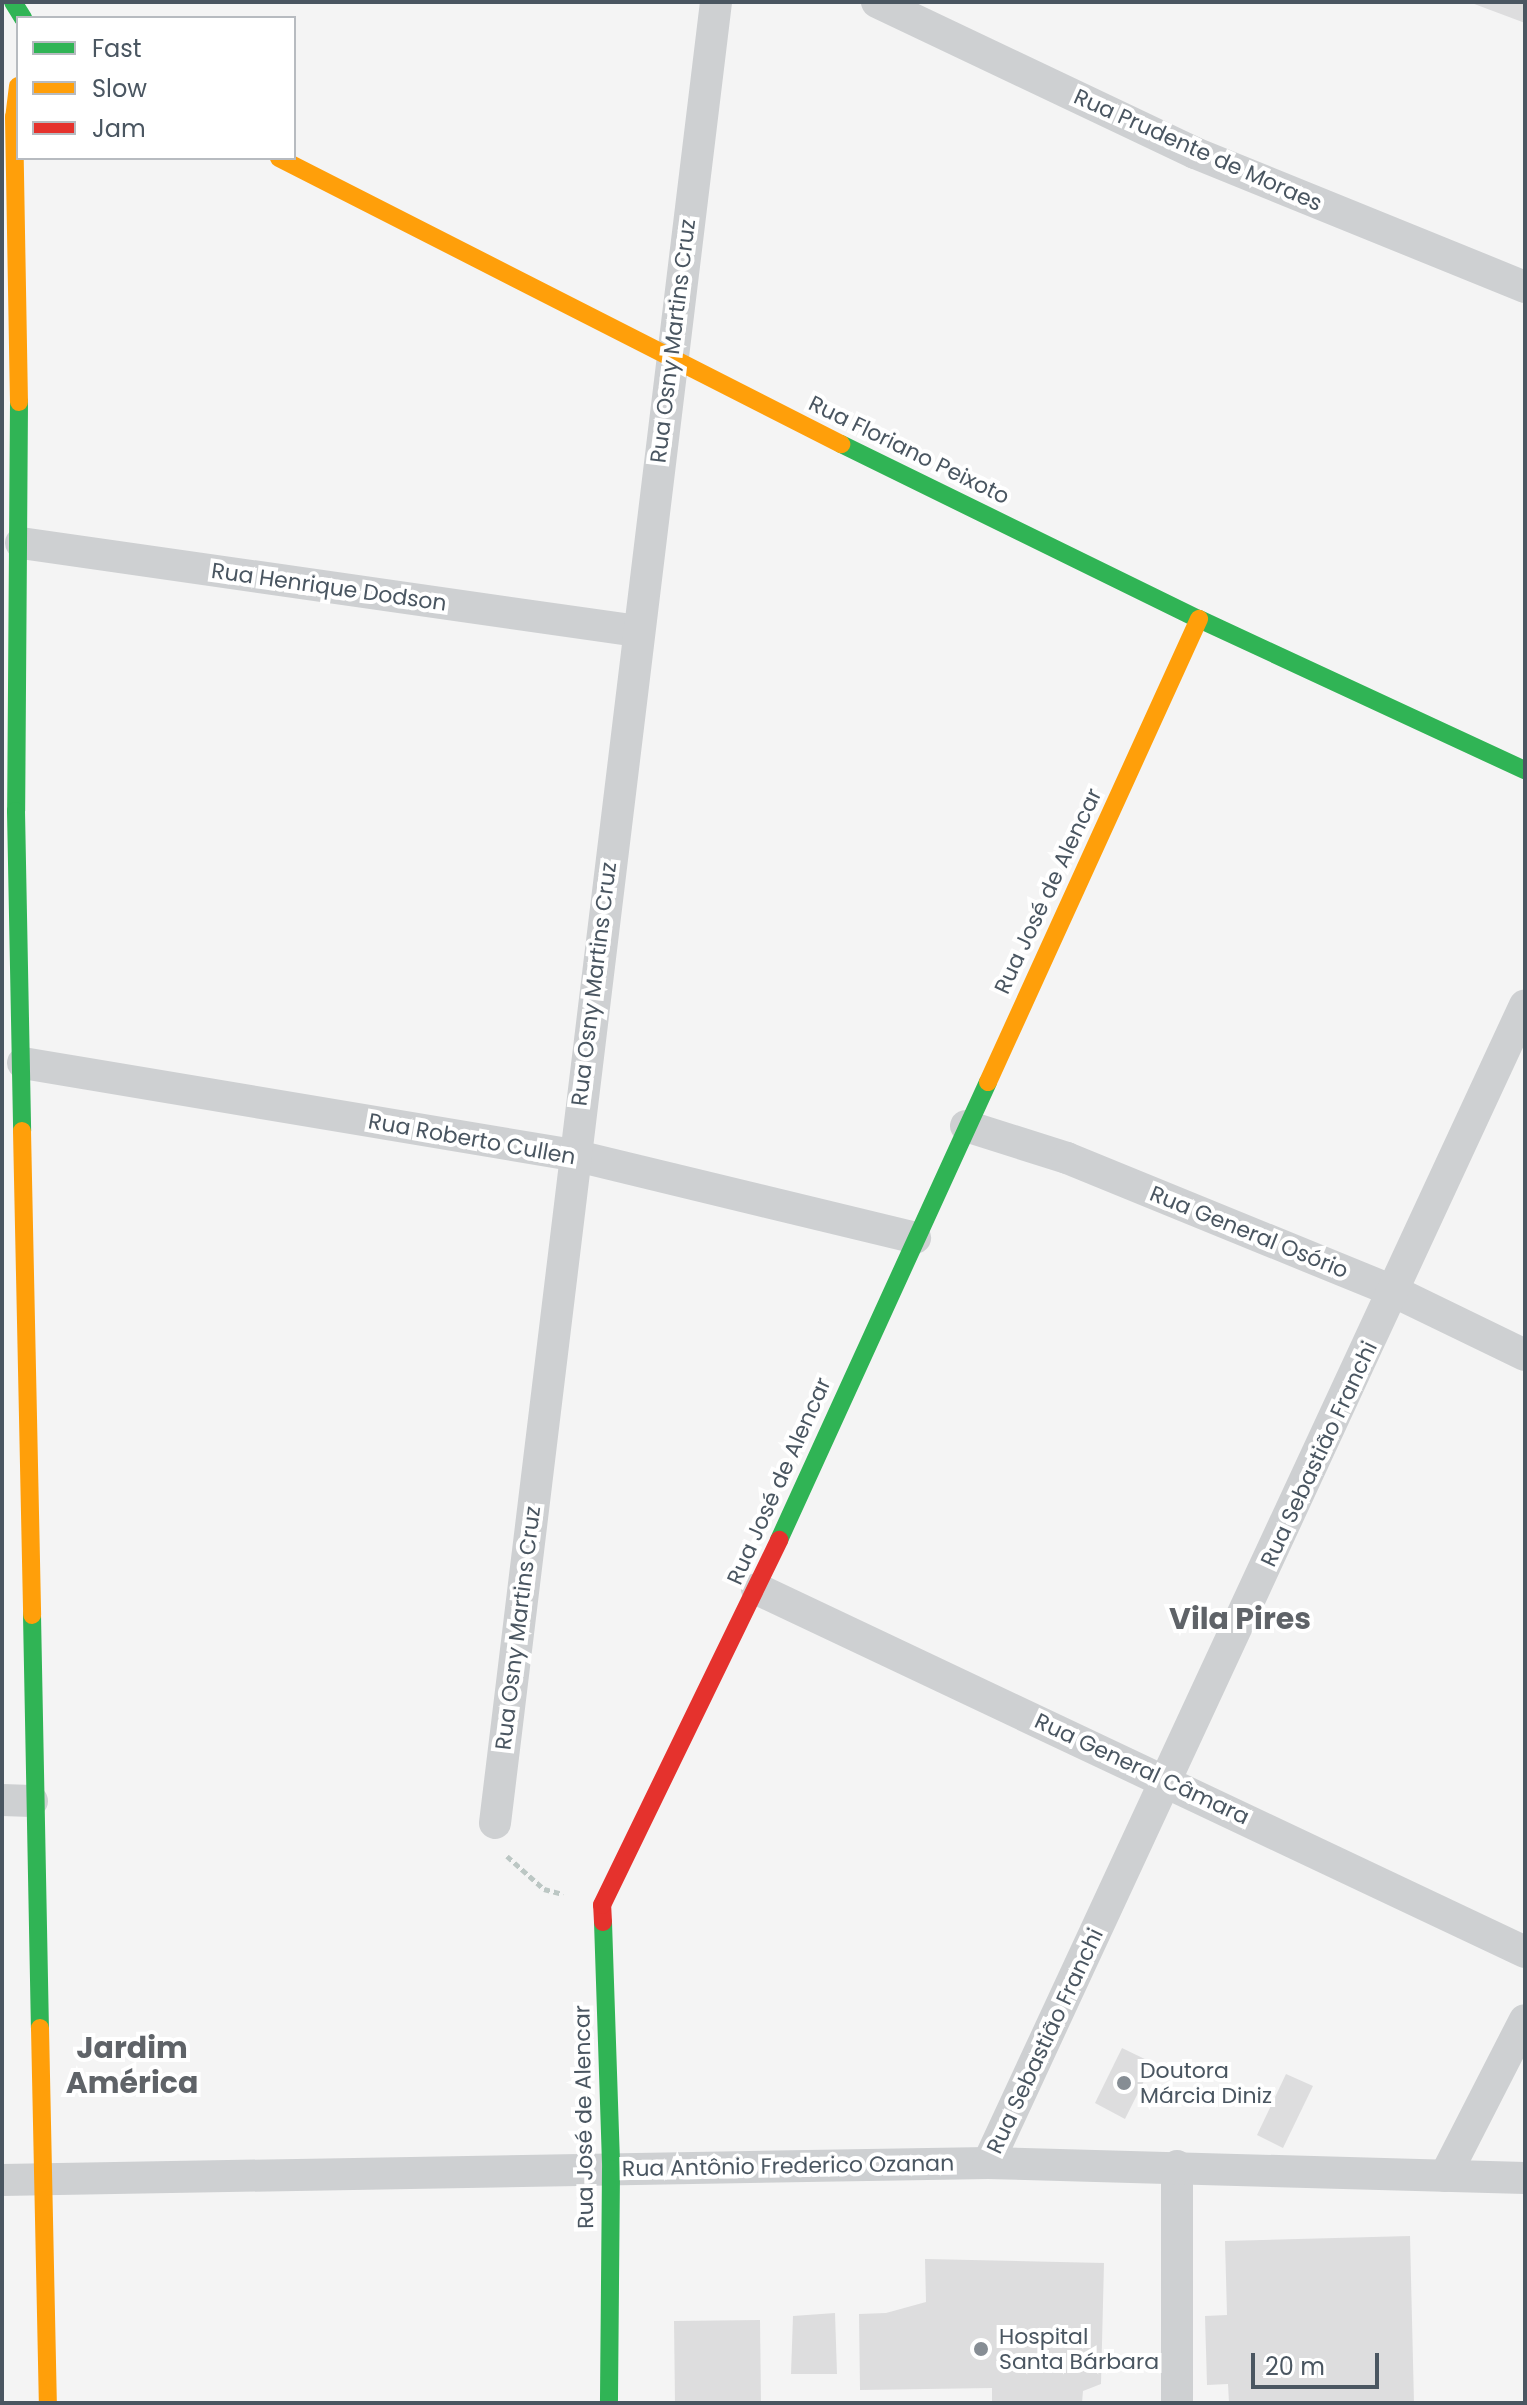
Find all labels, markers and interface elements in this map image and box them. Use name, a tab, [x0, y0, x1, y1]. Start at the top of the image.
legend	[16, 16, 296, 160]
text: Fast	[92, 32, 142, 65]
text: Slow	[92, 72, 147, 105]
street label: Rua Prudente de Moraes	[1070, 83, 1326, 217]
text: Jam	[92, 112, 146, 145]
street label: Rua Osny Martins Cruz	[645, 218, 701, 464]
street label: Rua Floriano Peixoto	[804, 390, 1014, 510]
street label: Rua Henrique Dodson	[210, 557, 448, 617]
street label: Rua José de Alencar	[989, 784, 1107, 998]
street label: Rua Osny Martins Cruz	[566, 861, 622, 1107]
street label: Rua Roberto Cullen	[366, 1108, 578, 1170]
street label: Rua General Osório	[1146, 1180, 1352, 1284]
street label: Rua Sebastião Franchi	[1255, 1337, 1383, 1571]
street label: Rua José de Alencar	[721, 1373, 837, 1589]
street label: Rua Osny Martins Cruz	[490, 1505, 546, 1751]
district label: Vila Pires	[1169, 1601, 1311, 1637]
street label: Rua General Câmara	[1031, 1708, 1253, 1830]
street label: Rua Sebastião Franchi	[981, 1924, 1109, 2158]
street label: Rua José de Alencar	[569, 2005, 599, 2229]
district label: Jardim América	[66, 2030, 198, 2100]
place label: Doutora Márcia Diniz	[1140, 2057, 1272, 2108]
marker: Doutora Márcia Diniz	[1115, 2074, 1133, 2092]
street label: Rua Antônio Frederico Ozanan	[622, 2150, 954, 2182]
place label: Hospital Santa Bárbara	[999, 2323, 1159, 2374]
scale bar	[1255, 2337, 1383, 2387]
marker: Hospital Santa Bárbara	[970, 2338, 992, 2360]
text: 20 m	[1265, 2350, 1325, 2383]

